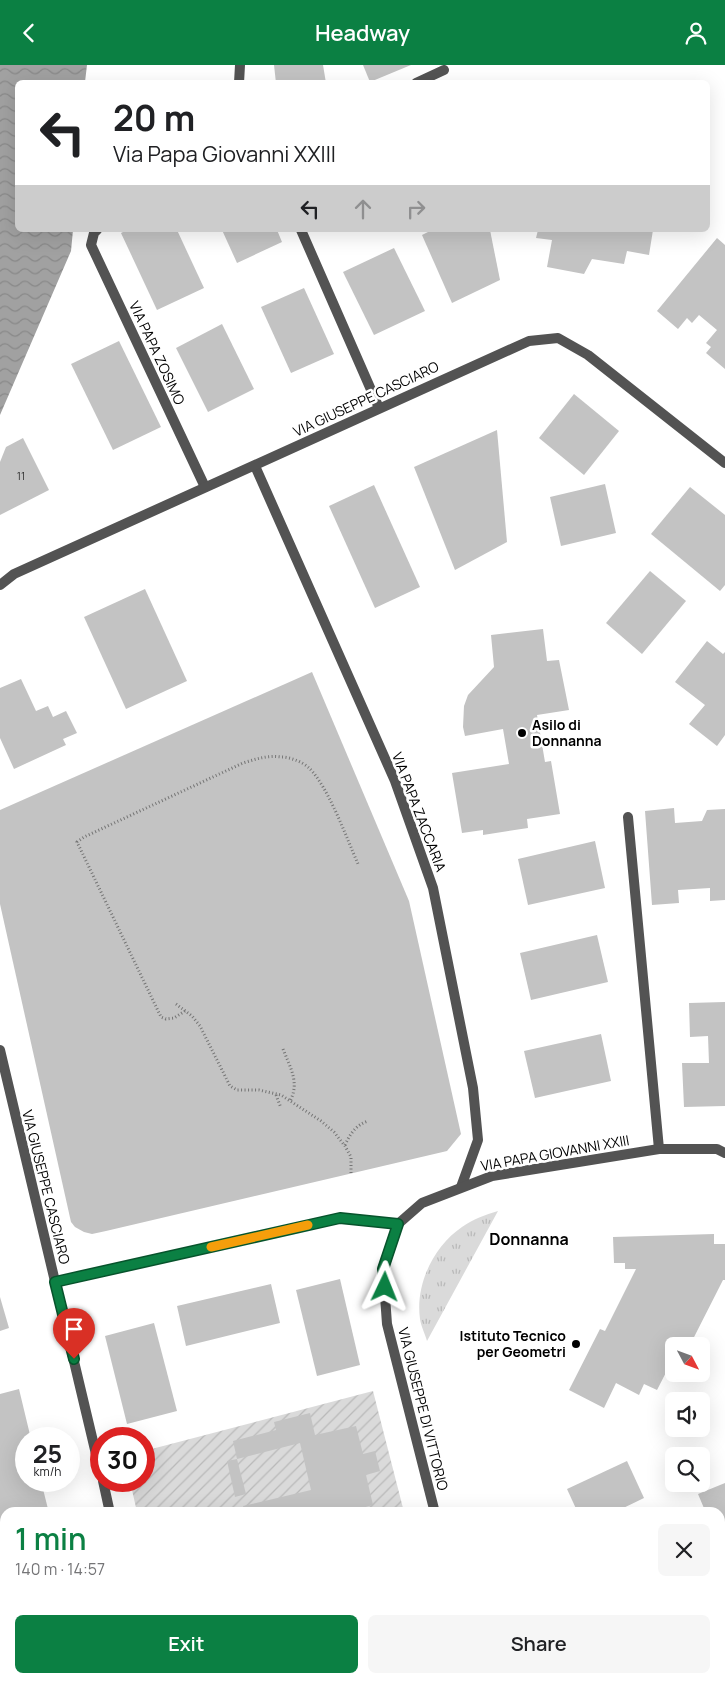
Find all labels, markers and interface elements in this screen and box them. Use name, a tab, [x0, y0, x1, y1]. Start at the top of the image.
text: Headway	[315, 18, 410, 48]
icon: back	[15, 19, 43, 47]
icon: person	[682, 19, 710, 47]
text: 20 m	[113, 94, 195, 142]
icon: left	[30, 100, 95, 165]
text: Via Papa Giovanni XXIII	[113, 139, 336, 169]
icon: left	[296, 195, 324, 223]
icon: ahead	[349, 195, 377, 223]
icon: right	[402, 195, 430, 223]
street label: VIA PAPA ZOSIMO	[125, 298, 190, 408]
street label: VIA GIUSEPPE CASCIARO	[290, 356, 442, 441]
house number: 11	[17, 468, 25, 483]
place label: Asilo di Donnanna	[532, 715, 602, 750]
marker: Asilo di Donnanna	[516, 727, 528, 739]
street label: VIA PAPA ZACCARIA	[388, 749, 451, 874]
street label: VIA GIUSEPPE CASCIARO	[18, 1108, 75, 1266]
street label: VIA PAPA GIOVANNI XXIII	[479, 1130, 631, 1175]
district label: Donnanna	[489, 1228, 569, 1250]
position arrow	[358, 1260, 410, 1312]
pin	[53, 1308, 95, 1359]
icon: arrive	[60, 1315, 88, 1343]
street label: VIA GIUSEPPE DI VITTORIO	[394, 1325, 453, 1492]
place label: Istituto Tecnico per Geometri	[460, 1326, 566, 1361]
north arrow	[665, 1337, 710, 1383]
map controls	[665, 1337, 710, 1492]
marker: Istituto Tecnico per Geometri	[570, 1338, 582, 1350]
button: sound	[665, 1392, 710, 1437]
speed limit sign: 30	[90, 1427, 155, 1492]
text: 25	[33, 1436, 62, 1471]
button: search	[665, 1447, 710, 1492]
text: km/h	[34, 1463, 61, 1480]
text: 1 min	[15, 1518, 87, 1559]
button: close	[658, 1524, 710, 1576]
text: 140 m · 14:57	[15, 1558, 105, 1580]
button: Exit	[15, 1615, 358, 1673]
button: Share	[368, 1615, 710, 1673]

